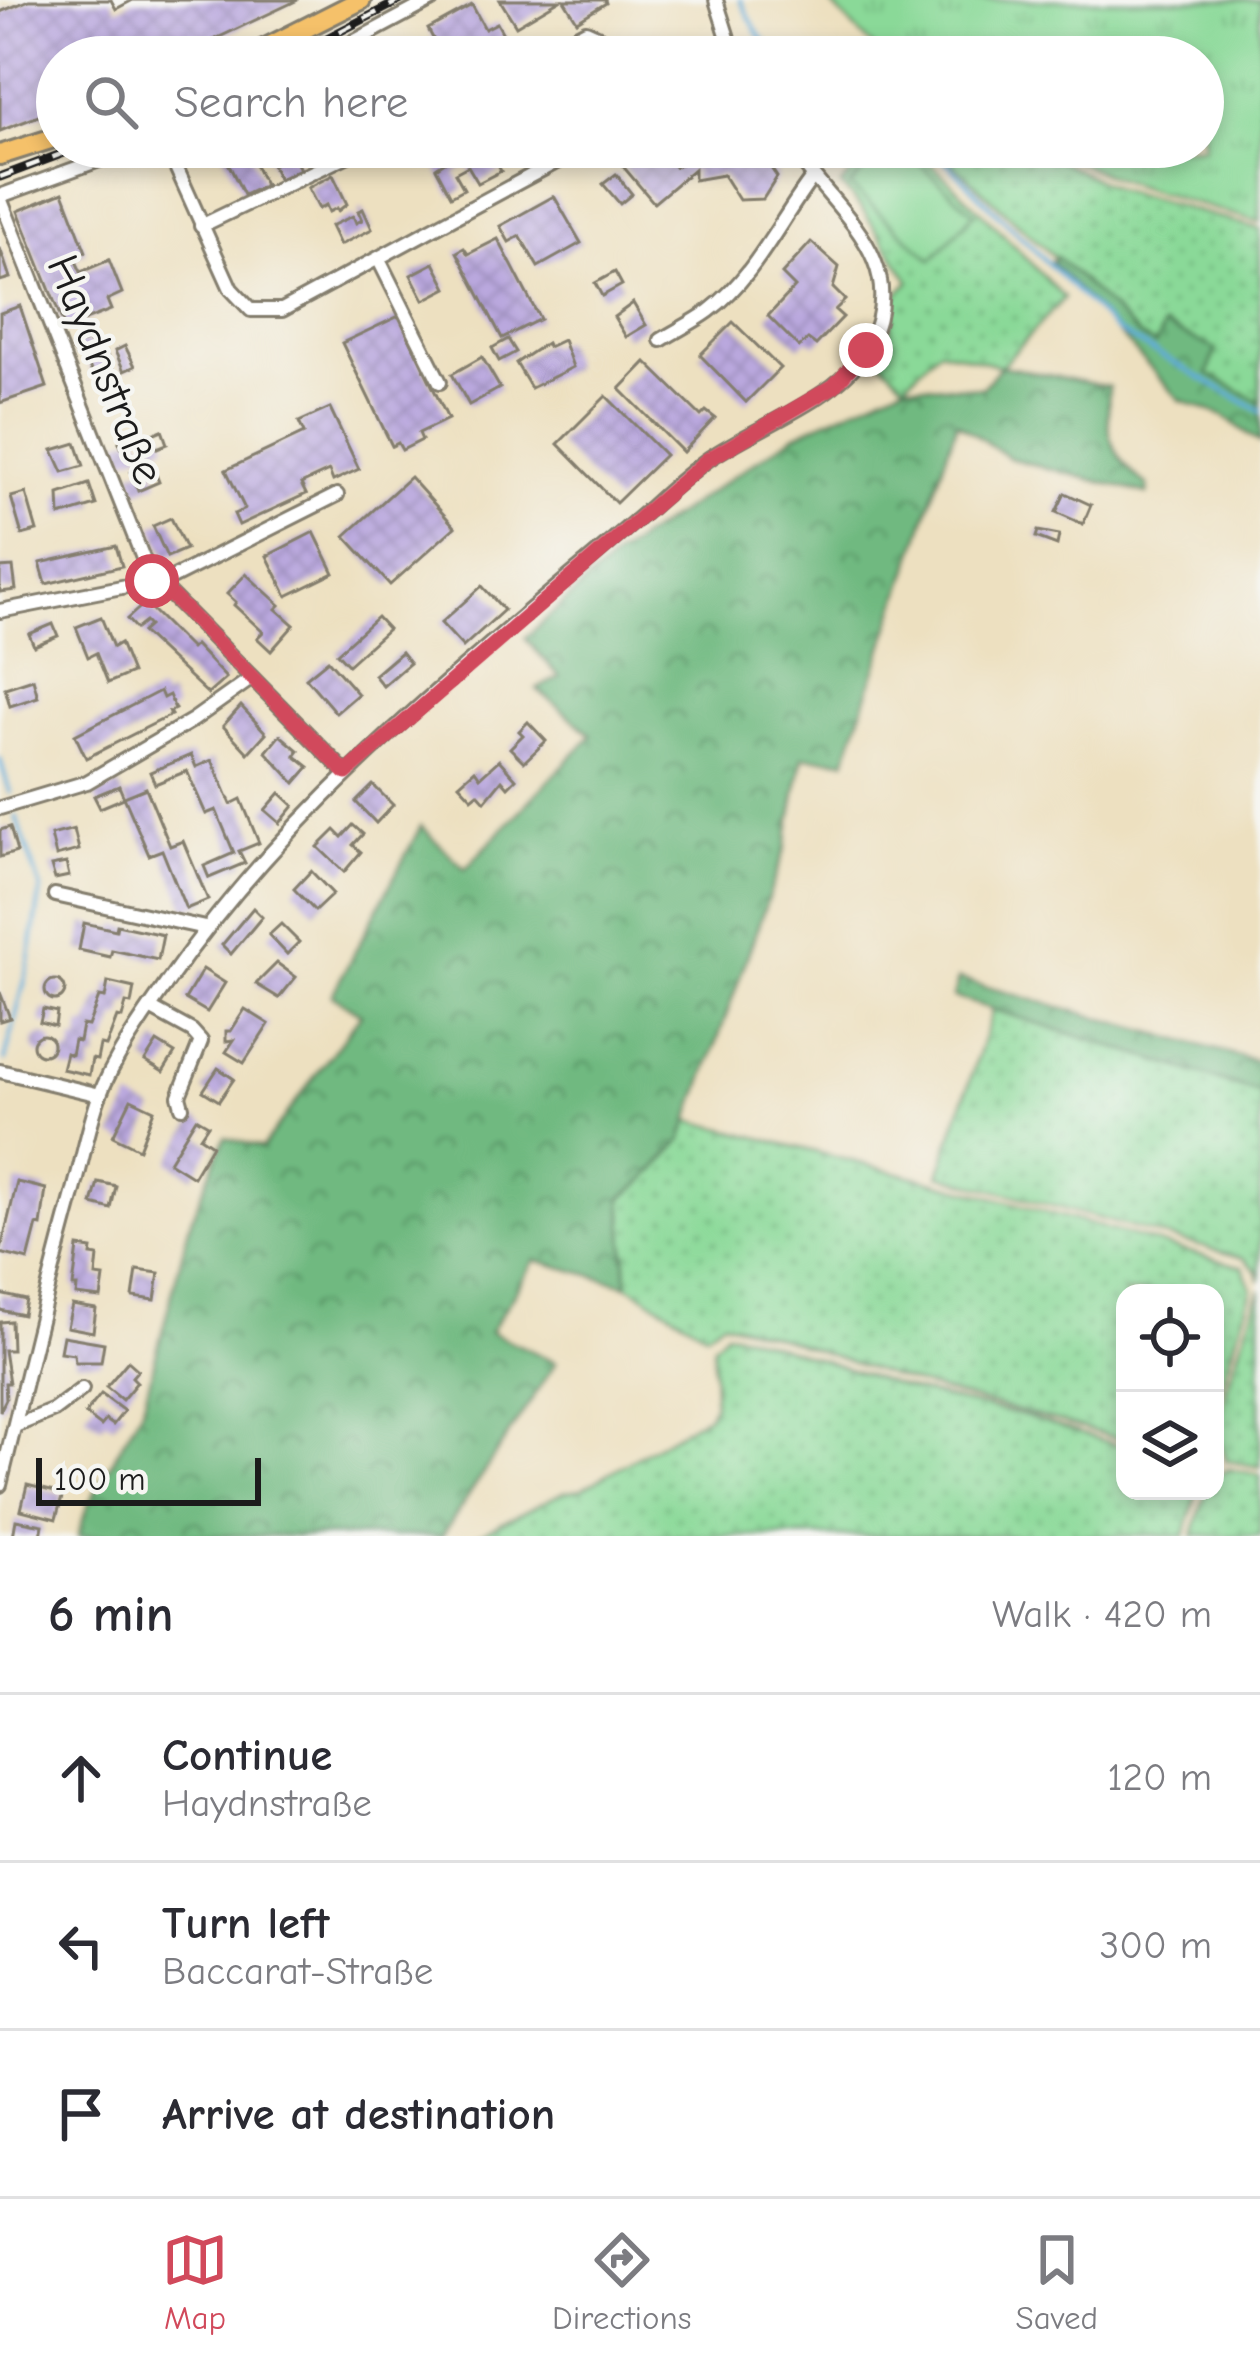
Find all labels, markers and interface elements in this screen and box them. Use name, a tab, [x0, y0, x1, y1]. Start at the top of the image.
search box	[36, 36, 1224, 168]
icon: search	[78, 69, 144, 135]
text: Search here	[174, 76, 408, 128]
street label: Haydnstraße	[37, 247, 176, 491]
route end	[839, 323, 893, 377]
route start	[125, 554, 179, 608]
map controls	[1116, 1284, 1224, 1500]
button: locate	[1116, 1284, 1224, 1392]
button: layers	[1116, 1392, 1224, 1500]
scale bar	[36, 1452, 261, 1505]
text: 100 m	[54, 1460, 146, 1498]
text: 6 min	[48, 1585, 174, 1644]
text: Walk · 420 m	[992, 1592, 1212, 1637]
text: Continue	[162, 1729, 332, 1781]
icon: ahead	[48, 1745, 114, 1811]
text: 120 m	[1107, 1755, 1212, 1800]
text: Haydnstraße	[162, 1781, 372, 1826]
text: Turn left	[162, 1897, 329, 1949]
icon: left	[48, 1913, 114, 1979]
text: 300 m	[1099, 1923, 1212, 1968]
text: Baccarat-Straße	[162, 1949, 433, 1994]
icon: arrive	[48, 2081, 114, 2147]
text: Arrive at destination	[162, 2088, 555, 2140]
tab: Map	[162, 2227, 228, 2337]
tab: Directions	[552, 2227, 692, 2337]
tab: Saved	[1016, 2227, 1098, 2337]

